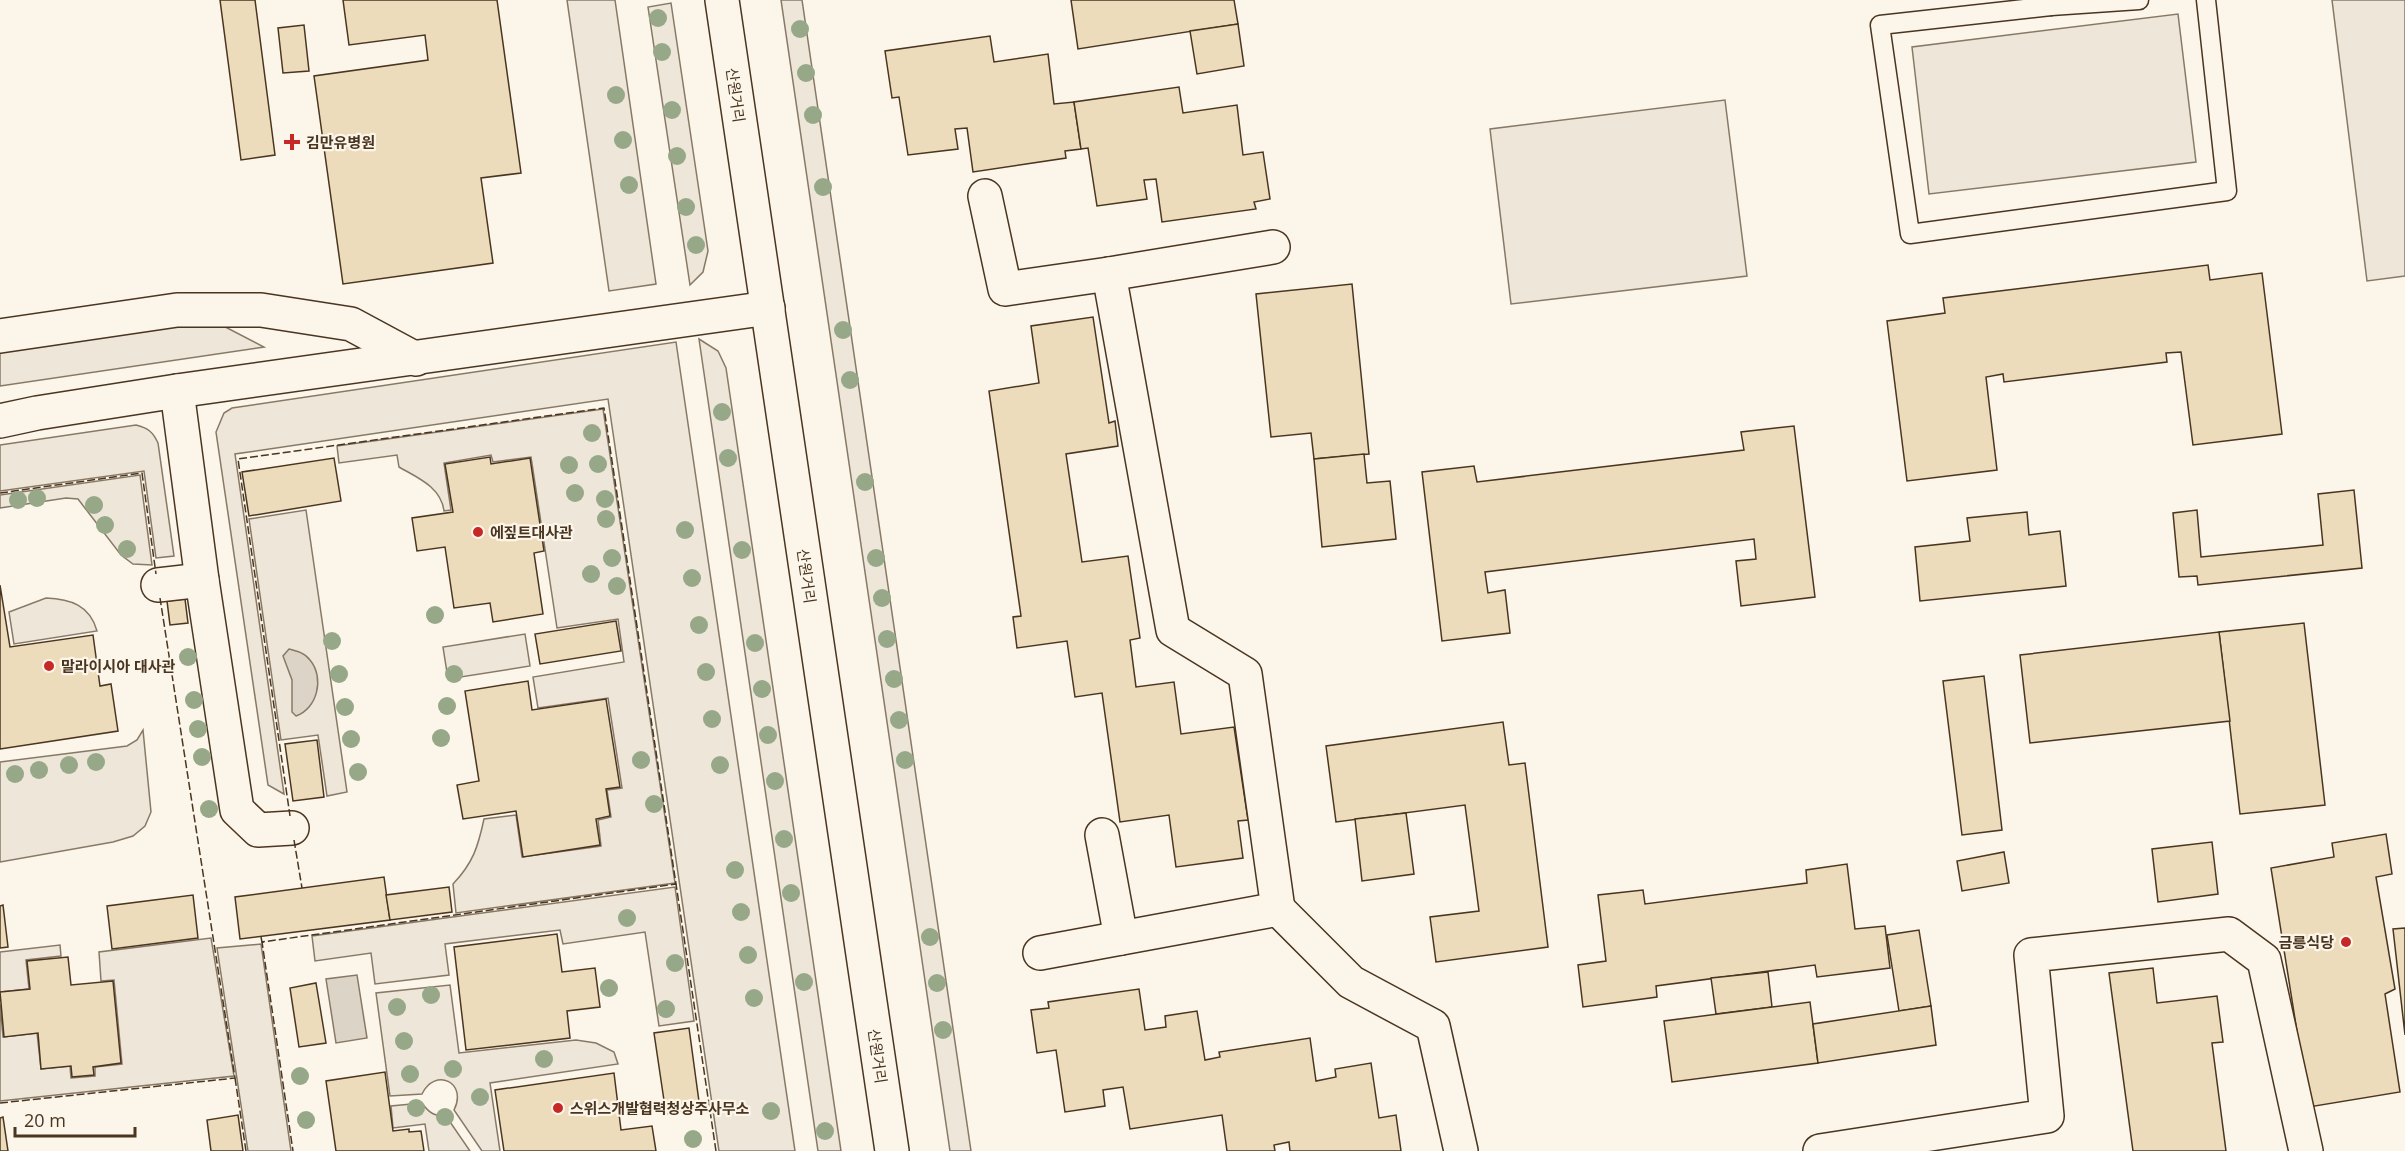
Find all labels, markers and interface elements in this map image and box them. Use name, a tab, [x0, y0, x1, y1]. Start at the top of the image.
street label: 산원거리	[722, 66, 750, 124]
place label: 김만유병원	[306, 132, 375, 152]
marker: 김만유병원	[283, 133, 301, 151]
place label: 에짚트대사관	[490, 522, 573, 542]
marker: 에짚트대사관	[471, 525, 485, 539]
street label: 산원거리	[793, 547, 821, 605]
place label: 말라이시아 대사관	[61, 656, 175, 676]
marker: 말라이시아 대사관	[42, 659, 56, 673]
place label: 금릉식당	[2279, 932, 2334, 952]
marker: 금릉식당	[2339, 935, 2353, 949]
street label: 산원거리	[864, 1027, 892, 1085]
place label: 스위스개발협력청상주사무소	[570, 1098, 750, 1118]
scale bar	[15, 1100, 135, 1138]
marker: 스위스개발협력청상주사무소	[551, 1101, 565, 1115]
text: 20 m	[24, 1108, 66, 1132]

